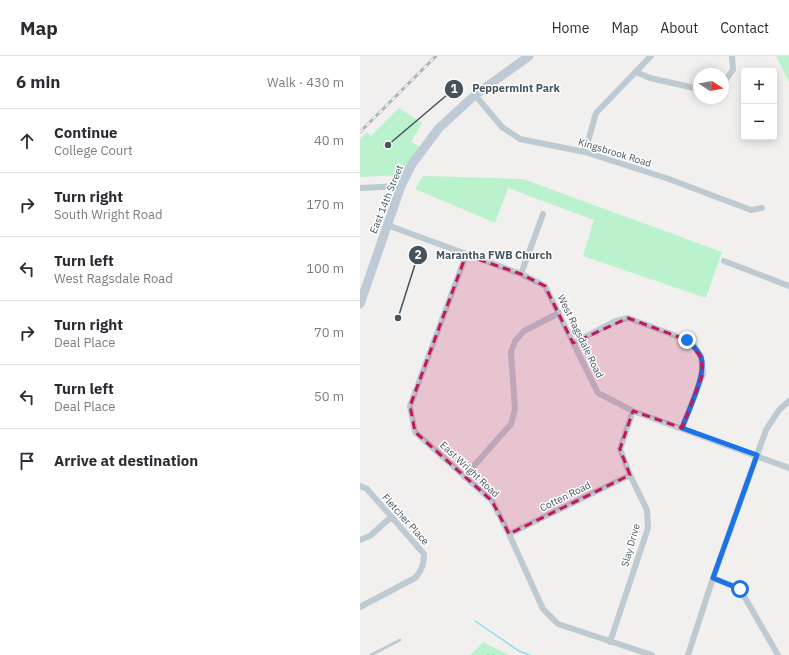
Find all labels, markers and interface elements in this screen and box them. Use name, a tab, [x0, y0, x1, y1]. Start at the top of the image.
text: Map	[20, 16, 58, 40]
text: Home	[552, 19, 589, 37]
text: Map	[611, 19, 638, 37]
text: About	[660, 19, 698, 37]
text: Contact	[720, 19, 769, 37]
north arrow	[693, 68, 729, 104]
map controls	[741, 68, 777, 140]
button: +	[741, 68, 777, 104]
text: 6 min	[16, 71, 60, 93]
text: Walk · 430 m	[267, 74, 344, 91]
callout: Peppermint Park	[444, 77, 568, 100]
text: 1	[450, 81, 458, 96]
text: Peppermint Park	[472, 81, 560, 95]
button: −	[741, 104, 777, 140]
text: Continue	[54, 123, 118, 142]
icon: ahead	[16, 130, 38, 152]
text: 40 m	[314, 132, 344, 149]
street label: Kingsbrook Road	[577, 135, 653, 170]
text: College Court	[54, 142, 133, 159]
street label: East 14th Street	[367, 163, 406, 235]
text: Turn right	[54, 187, 123, 206]
icon: right	[16, 194, 38, 216]
text: 170 m	[306, 196, 344, 213]
text: South Wright Road	[54, 206, 162, 223]
callout: Marantha FWB Church	[408, 243, 560, 266]
text: 2	[414, 247, 422, 262]
text: Marantha FWB Church	[436, 248, 552, 262]
text: Turn left	[54, 251, 114, 270]
icon: left	[16, 258, 38, 280]
text: 100 m	[306, 260, 344, 277]
text: West Ragsdale Road	[54, 270, 173, 287]
street label: West Ragsdale Road	[555, 292, 606, 380]
text: Turn right	[54, 315, 123, 334]
icon: right	[16, 322, 38, 344]
text: 70 m	[314, 324, 344, 341]
route end	[678, 331, 696, 349]
text: Deal Place	[54, 334, 115, 351]
text: Turn left	[54, 379, 114, 398]
icon: left	[16, 386, 38, 408]
text: 50 m	[314, 388, 344, 405]
text: Deal Place	[54, 398, 115, 415]
street label: East Wright Road	[437, 438, 502, 500]
icon: arrive	[16, 450, 38, 472]
text: Arrive at destination	[54, 451, 198, 470]
street label: Cotten Road	[538, 479, 593, 514]
street label: Fletcher Place	[379, 491, 432, 548]
street label: Slay Drive	[618, 522, 643, 568]
route start	[731, 580, 749, 598]

